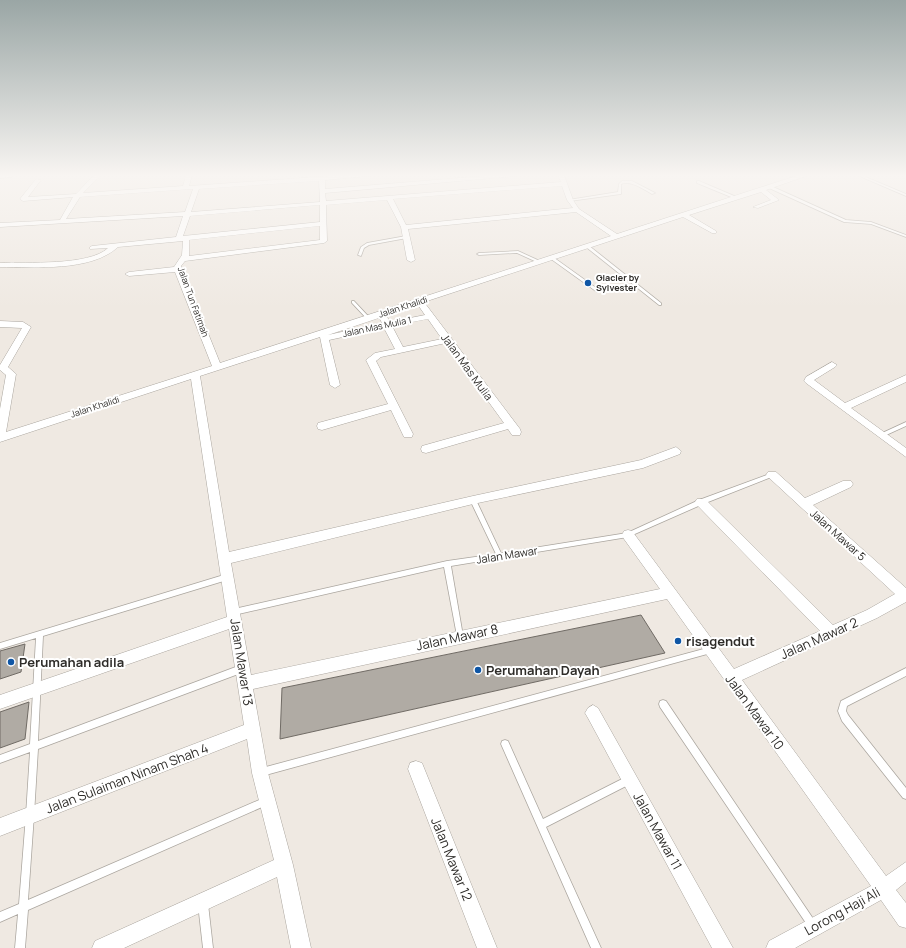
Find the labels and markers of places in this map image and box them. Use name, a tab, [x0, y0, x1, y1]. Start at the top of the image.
place label: Glacier by Sylvester	[596, 271, 639, 294]
marker: Glacier by Sylvester	[583, 278, 593, 288]
place label: risagendut	[686, 632, 755, 650]
marker: risagendut	[673, 636, 683, 646]
place label: Perumahan adila	[19, 653, 124, 671]
marker: Perumahan adila	[6, 657, 16, 667]
place label: Perumahan Dayah	[486, 661, 600, 679]
marker: Perumahan Dayah	[473, 665, 483, 675]

